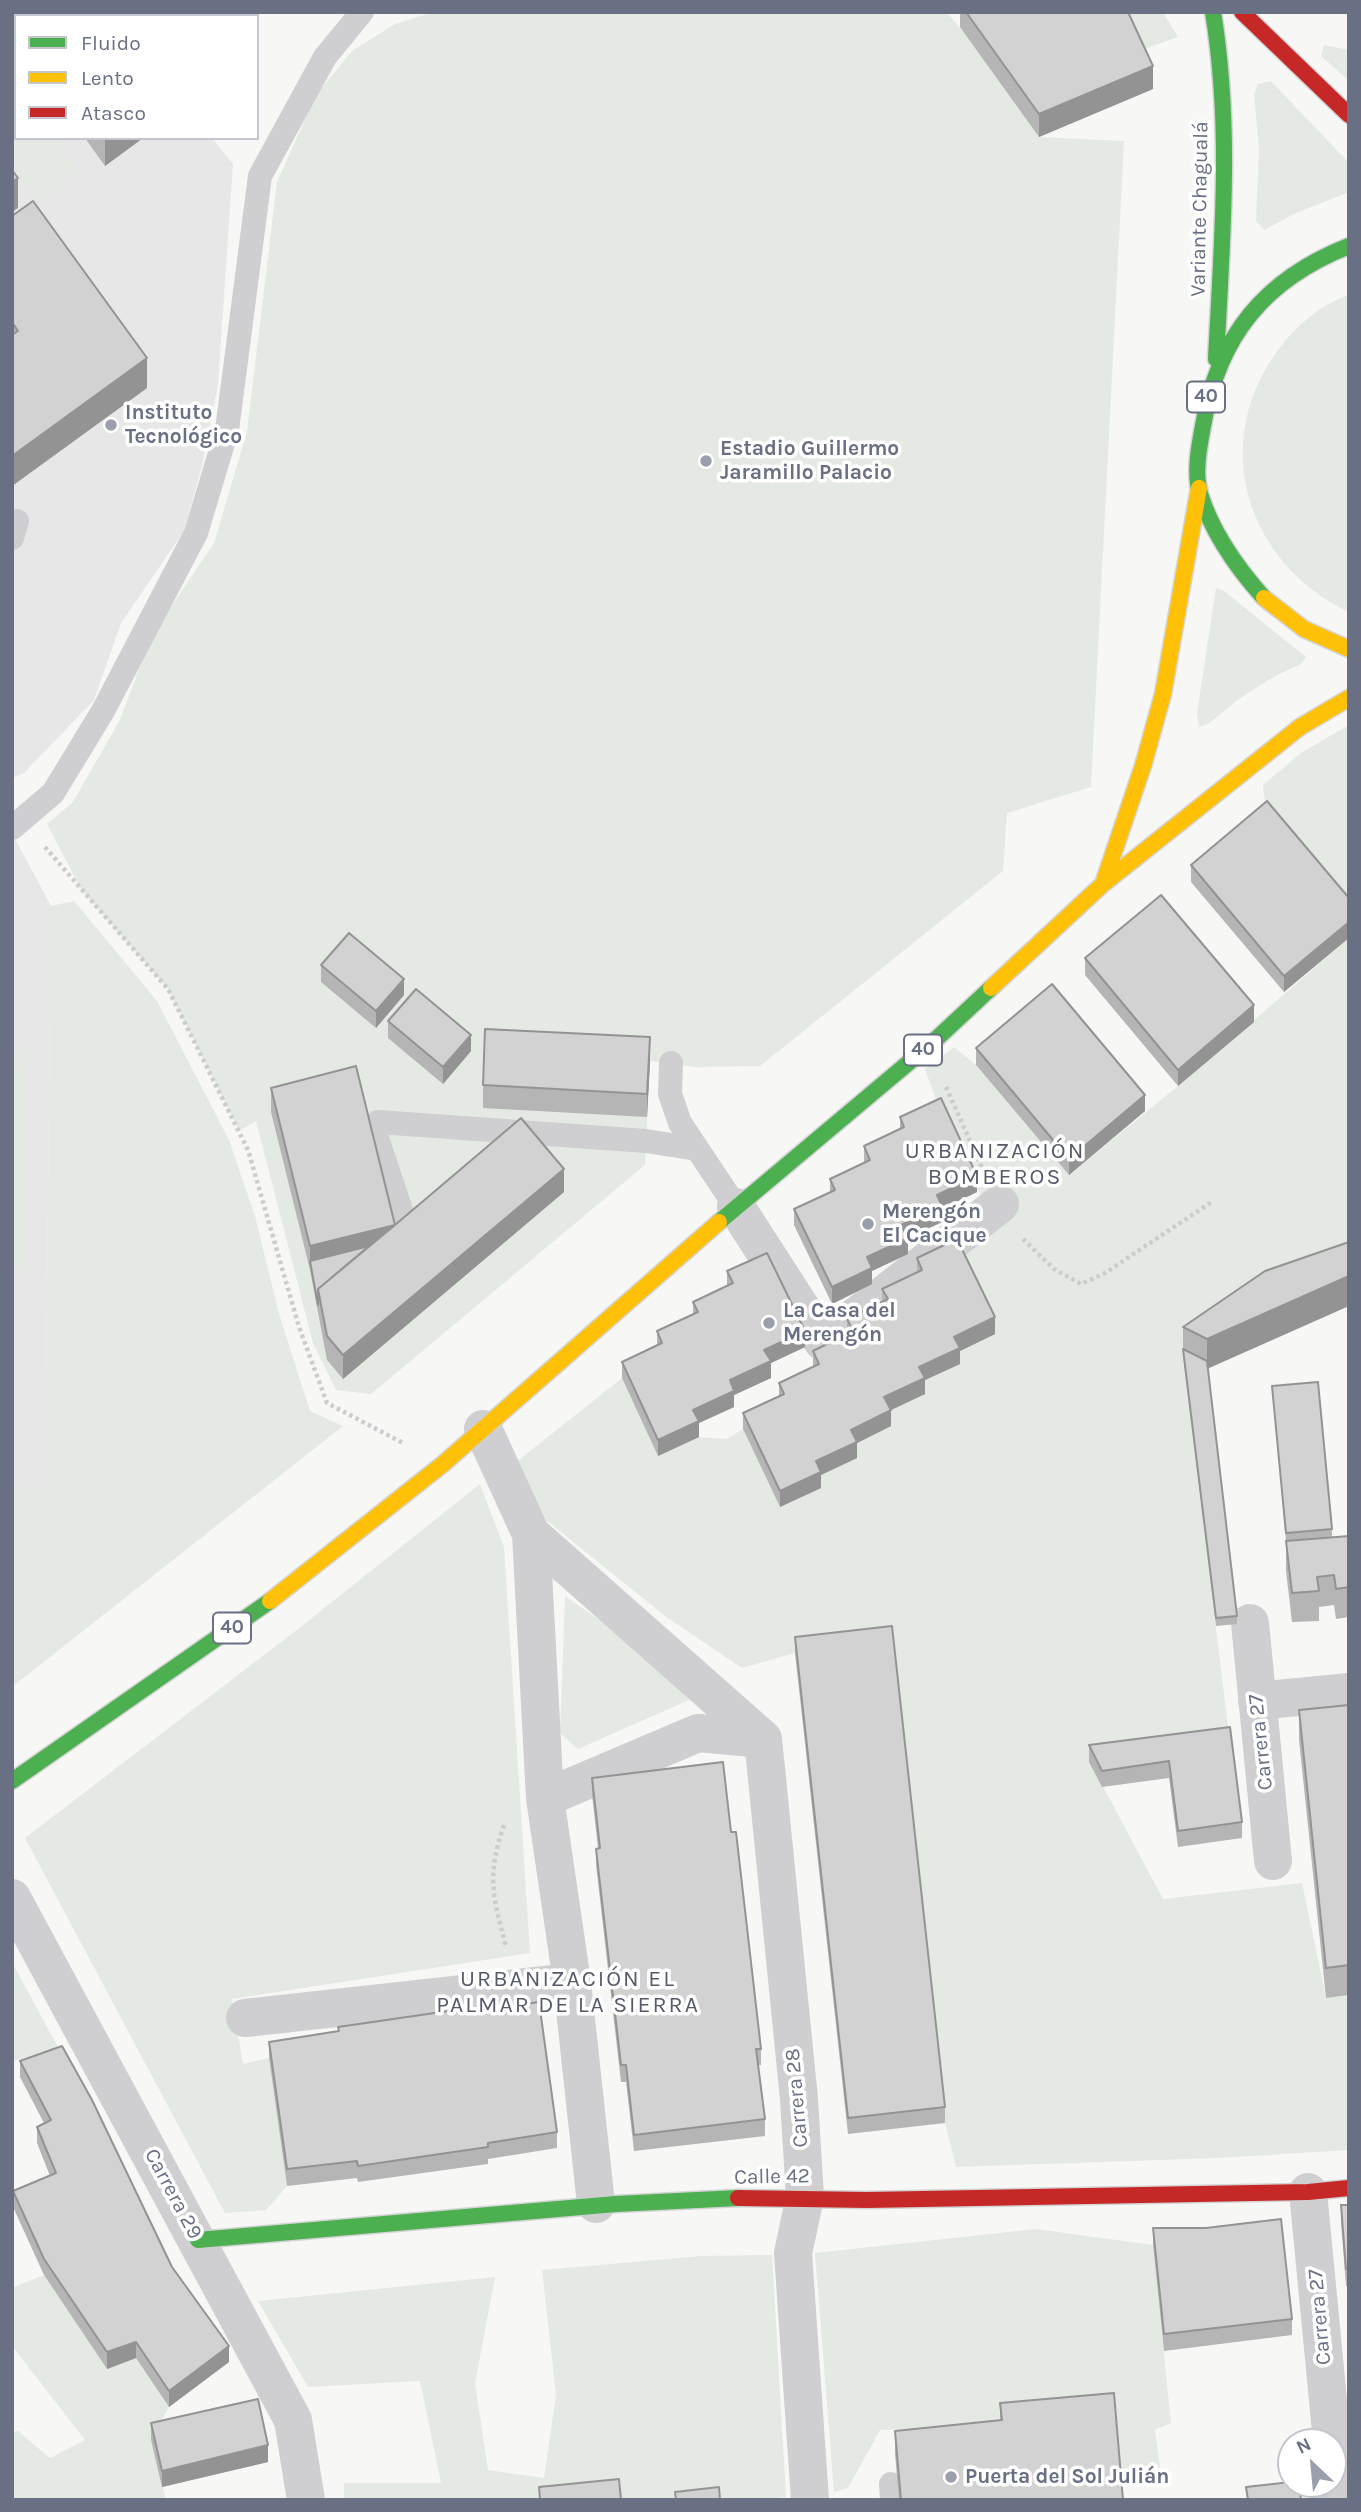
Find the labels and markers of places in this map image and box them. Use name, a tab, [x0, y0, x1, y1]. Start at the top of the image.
place label: Instituto Tecnológico	[125, 400, 242, 450]
marker: Instituto Tecnológico	[103, 417, 119, 433]
place label: Estadio Guillermo Jaramillo Palacio	[720, 436, 899, 486]
marker: Estadio Guillermo Jaramillo Palacio	[698, 453, 714, 469]
place label: Merengón El Cacique	[882, 1199, 987, 1249]
marker: Merengón El Cacique	[860, 1216, 876, 1232]
place label: La Casa del Merengón	[783, 1298, 896, 1348]
marker: La Casa del Merengón	[761, 1315, 777, 1331]
place label: Puerta del Sol Julián	[965, 2464, 1169, 2490]
marker: Puerta del Sol Julián	[943, 2469, 959, 2485]

